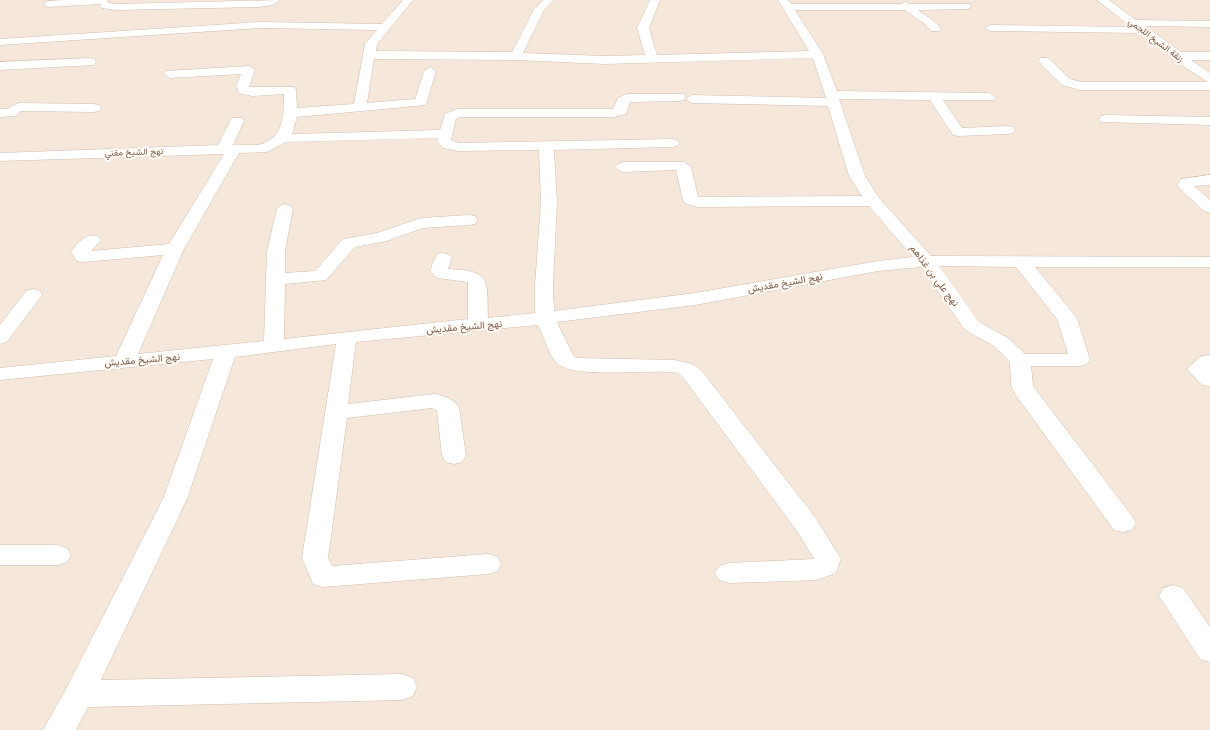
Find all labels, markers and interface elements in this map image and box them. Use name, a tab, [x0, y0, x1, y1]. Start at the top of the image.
street label: زنقة الشيخ اللجمي	[1125, 16, 1185, 66]
street label: نهج الشيخ مقني	[105, 146, 164, 160]
street label: نهج علي بن غذاهم	[905, 242, 961, 310]
street label: نهج الشيخ مقديش	[747, 270, 824, 295]
street label: نهج الشيخ مقديش	[426, 318, 503, 336]
street label: نهج الشيخ مقديش	[104, 351, 181, 369]

